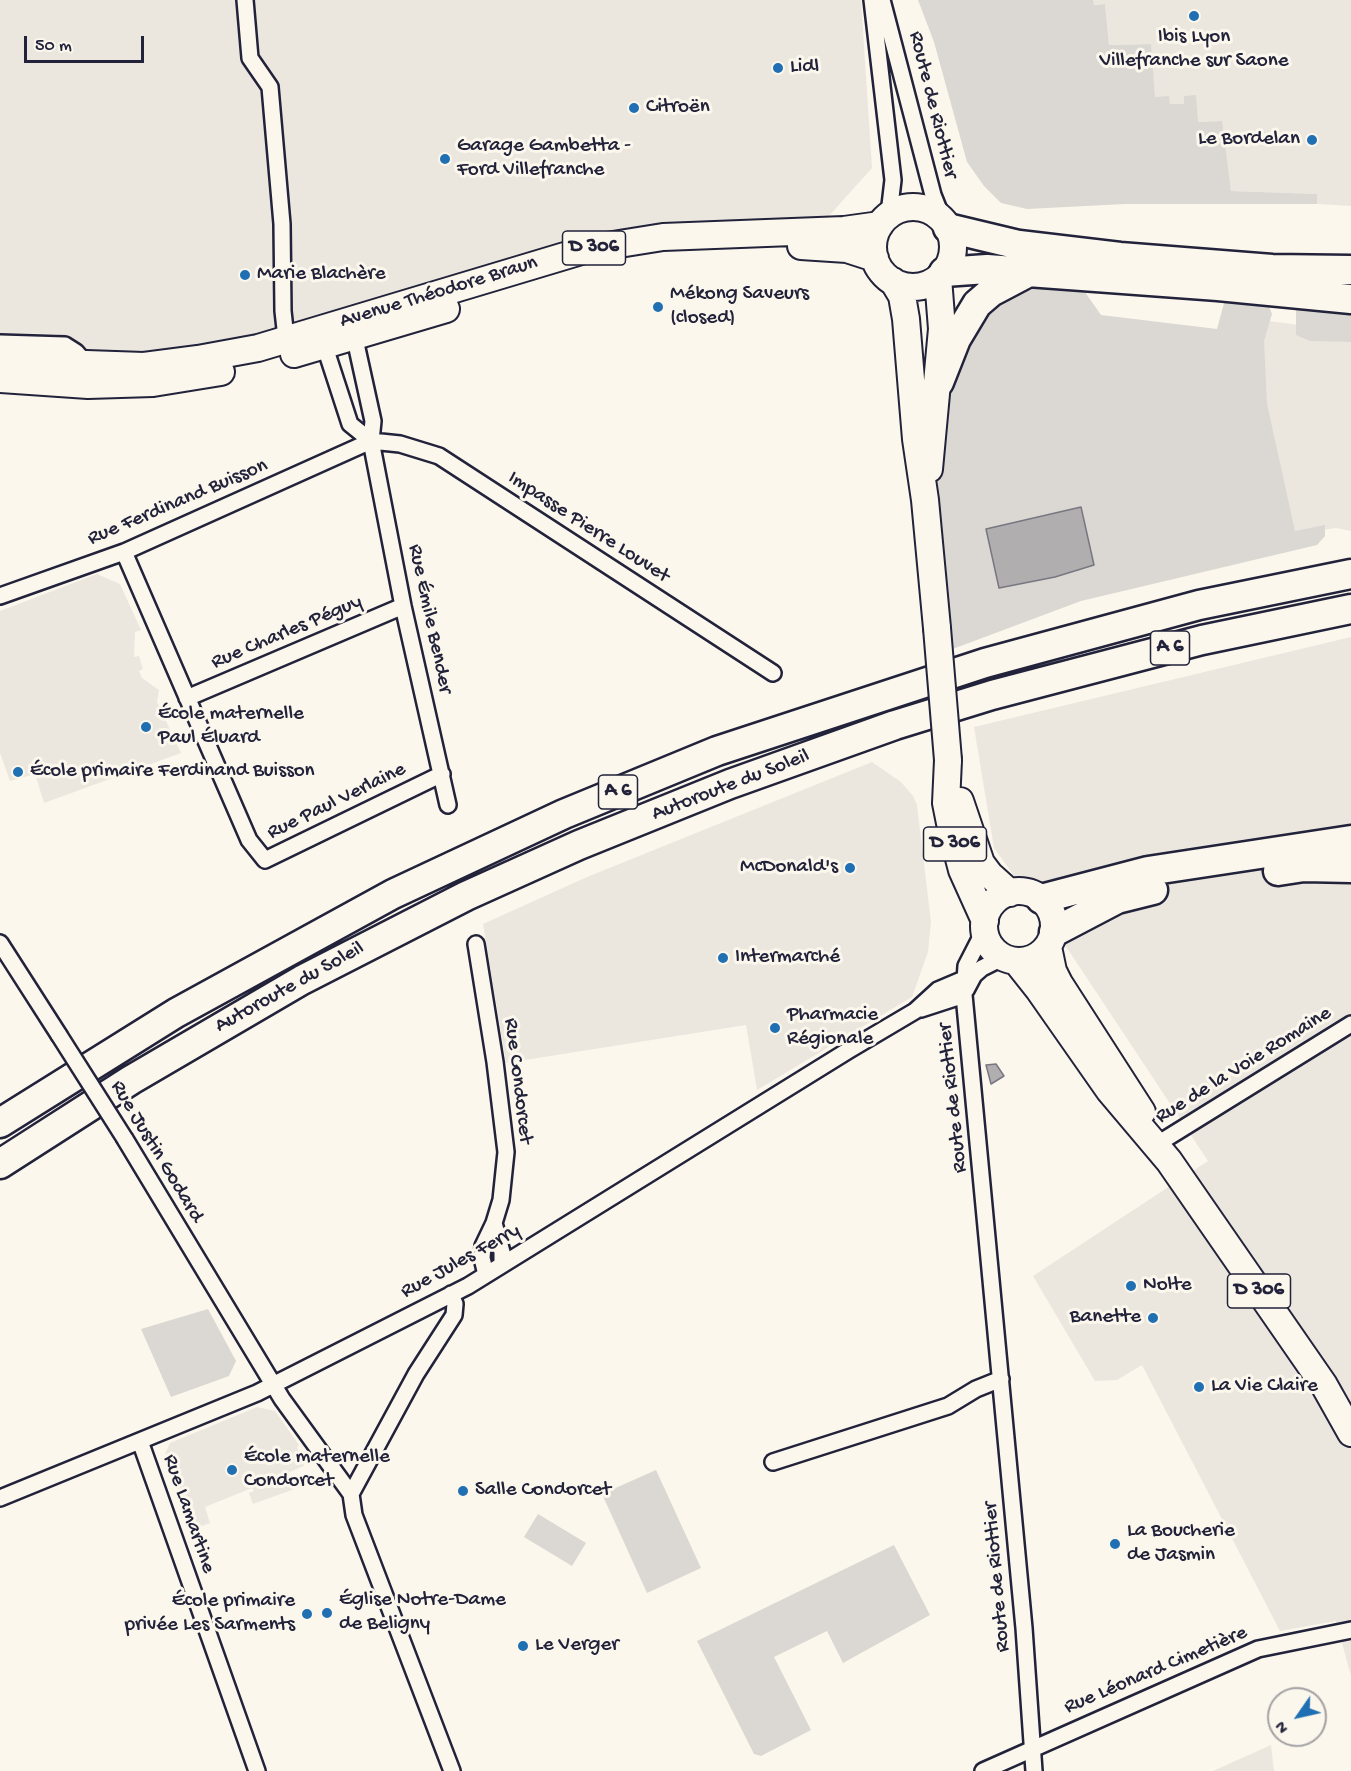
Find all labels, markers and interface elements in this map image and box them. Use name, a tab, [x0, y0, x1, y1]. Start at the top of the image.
marker: Ibis Lyon Villefranche sur Saone	[1187, 9, 1201, 23]
scale bar	[27, 24, 147, 62]
place label: Ibis Lyon Villefranche sur Saone	[1099, 25, 1289, 75]
street label: Route de Riottier	[902, 29, 962, 181]
text: 50 m	[35, 36, 72, 57]
place label: Lidl	[790, 55, 819, 81]
marker: Lidl	[771, 61, 785, 75]
place label: Citroën	[646, 95, 710, 121]
marker: Citroën	[627, 101, 641, 115]
place label: Le Bordelan	[1198, 127, 1300, 153]
marker: Le Bordelan	[1305, 133, 1319, 147]
place label: Garage Gambetta - Ford Villefranche	[457, 134, 631, 184]
marker: Garage Gambetta - Ford Villefranche	[438, 152, 452, 166]
road number: D 306	[562, 231, 626, 265]
street label: Avenue Théodore Braun	[337, 251, 541, 335]
place label: Marie Blachère	[257, 262, 386, 288]
marker: Marie Blachère	[238, 268, 252, 282]
place label: Mékong Saveurs (closed)	[670, 282, 809, 332]
marker: Mékong Saveurs (closed)	[651, 300, 665, 314]
street label: Rue Ferdinand Buisson	[84, 454, 272, 552]
street label: Impasse Pierre Louvet	[502, 466, 674, 590]
street label: Rue Émile Bender	[401, 542, 457, 696]
street label: Rue Charles Péguy	[208, 590, 366, 676]
road number: A 6	[1150, 631, 1190, 665]
place label: École maternelle Paul Éluard	[158, 702, 304, 752]
marker: École maternelle Paul Éluard	[139, 720, 153, 734]
street label: Autoroute du Soleil	[649, 744, 813, 828]
street label: Rue Paul Verlaine	[264, 758, 410, 846]
place label: École primaire Ferdinand Buisson	[30, 759, 315, 785]
marker: École primaire Ferdinand Buisson	[11, 765, 25, 779]
road number: A 6	[598, 775, 638, 809]
road number: D 306	[924, 827, 986, 861]
place label: McDonald's	[740, 855, 838, 881]
marker: McDonald's	[843, 861, 857, 875]
street label: Autoroute du Soleil	[211, 937, 369, 1039]
place label: Intermarché	[735, 945, 840, 971]
marker: Intermarché	[716, 951, 730, 965]
street label: Rue de la Voie Romaine	[1151, 1002, 1337, 1130]
place label: Pharmacie Régionale	[787, 1003, 878, 1053]
street label: Rue Condorcet	[497, 1017, 537, 1145]
marker: Pharmacie Régionale	[768, 1021, 782, 1035]
street label: Route de Riottier	[934, 1022, 974, 1174]
street label: Rue Justin Godard	[104, 1076, 208, 1228]
street label: Rue Jules Ferry	[397, 1219, 525, 1305]
place label: Nolte	[1143, 1273, 1192, 1299]
road number: D 306	[1228, 1274, 1290, 1308]
marker: Nolte	[1124, 1279, 1138, 1293]
place label: Banette	[1070, 1305, 1141, 1331]
marker: Banette	[1146, 1311, 1160, 1325]
place label: La Vie Claire	[1211, 1374, 1318, 1400]
marker: La Vie Claire	[1192, 1380, 1206, 1394]
place label: École maternelle Condorcet	[244, 1445, 390, 1495]
street label: Rue Lamartine	[156, 1451, 220, 1577]
marker: École maternelle Condorcet	[225, 1463, 239, 1477]
place label: Salle Condorcet	[475, 1478, 611, 1504]
marker: Salle Condorcet	[456, 1484, 470, 1498]
street label: Route de Riottier	[979, 1501, 1017, 1653]
place label: La Boucherie de Jasmin	[1127, 1519, 1235, 1569]
marker: La Boucherie de Jasmin	[1108, 1537, 1122, 1551]
place label: Église Notre-Dame de Beligny	[339, 1588, 506, 1638]
place label: École primaire privée Les Sarments	[125, 1589, 295, 1639]
marker: Église Notre-Dame de Beligny	[320, 1606, 334, 1620]
marker: École primaire privée Les Sarments	[300, 1607, 314, 1621]
street label: Rue Léonard Cimetière	[1061, 1621, 1251, 1721]
place label: Le Verger	[535, 1633, 619, 1659]
marker: Le Verger	[516, 1639, 530, 1653]
north arrow	[1267, 1687, 1327, 1747]
text: N	[1273, 1717, 1294, 1736]

